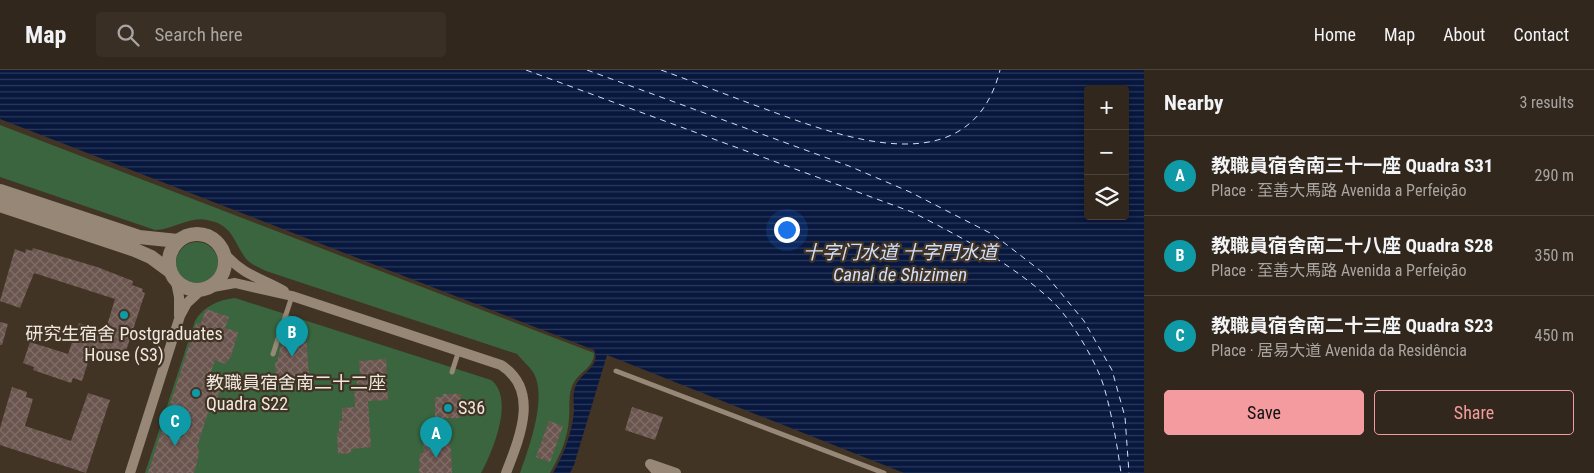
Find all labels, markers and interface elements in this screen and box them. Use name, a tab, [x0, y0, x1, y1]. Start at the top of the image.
search box	[96, 12, 446, 57]
text: Map	[25, 21, 66, 49]
icon: search	[114, 21, 142, 49]
text: Search here	[154, 23, 243, 46]
text: Home	[1314, 24, 1356, 45]
text: Map	[1384, 24, 1415, 45]
text: About	[1443, 24, 1485, 45]
text: Contact	[1513, 24, 1569, 45]
map controls	[1084, 85, 1129, 220]
button: +	[1084, 85, 1129, 130]
text: Nearby	[1164, 91, 1223, 115]
text: 3 results	[1519, 93, 1574, 112]
button: −	[1084, 130, 1129, 175]
text: 教職員宿舍南三十一座 Quadra S31	[1211, 154, 1493, 177]
text: A	[1175, 166, 1185, 185]
text: 290 m	[1535, 166, 1574, 185]
button: layers	[1084, 175, 1129, 220]
text: Place · 至善大馬路 Avenida a Perfeição	[1211, 181, 1467, 200]
your location	[774, 217, 800, 243]
text: 教職員宿舍南二十八座 Quadra S28	[1211, 234, 1493, 257]
water label: 十字门水道 十字門水道 Canal de Shizimen	[803, 241, 1000, 286]
text: B	[1176, 246, 1184, 265]
text: 350 m	[1535, 246, 1574, 265]
text: Place · 至善大馬路 Avenida a Perfeição	[1211, 261, 1467, 280]
marker: 研究生宿舍 Postgraduates House (S3)	[118, 309, 130, 321]
text: 教職員宿舍南二十三座 Quadra S23	[1211, 314, 1493, 337]
pin: B	[276, 316, 308, 357]
place label: 研究生宿舍 Postgraduates House (S3)	[25, 323, 223, 366]
text: C	[1175, 326, 1185, 345]
text: 450 m	[1535, 326, 1574, 345]
text: Place · 居易大道 Avenida da Residência	[1211, 341, 1467, 360]
place label: 教職員宿舍南二十二座 Quadra S22	[206, 372, 386, 414]
marker: 教職員宿舍南二十二座 Quadra S22	[190, 387, 202, 399]
button: Save	[1164, 390, 1364, 435]
button: Share	[1374, 390, 1574, 435]
place label: S36	[458, 397, 485, 418]
marker: S36	[442, 402, 454, 414]
pin: C	[159, 405, 191, 446]
pin: A	[420, 417, 452, 458]

